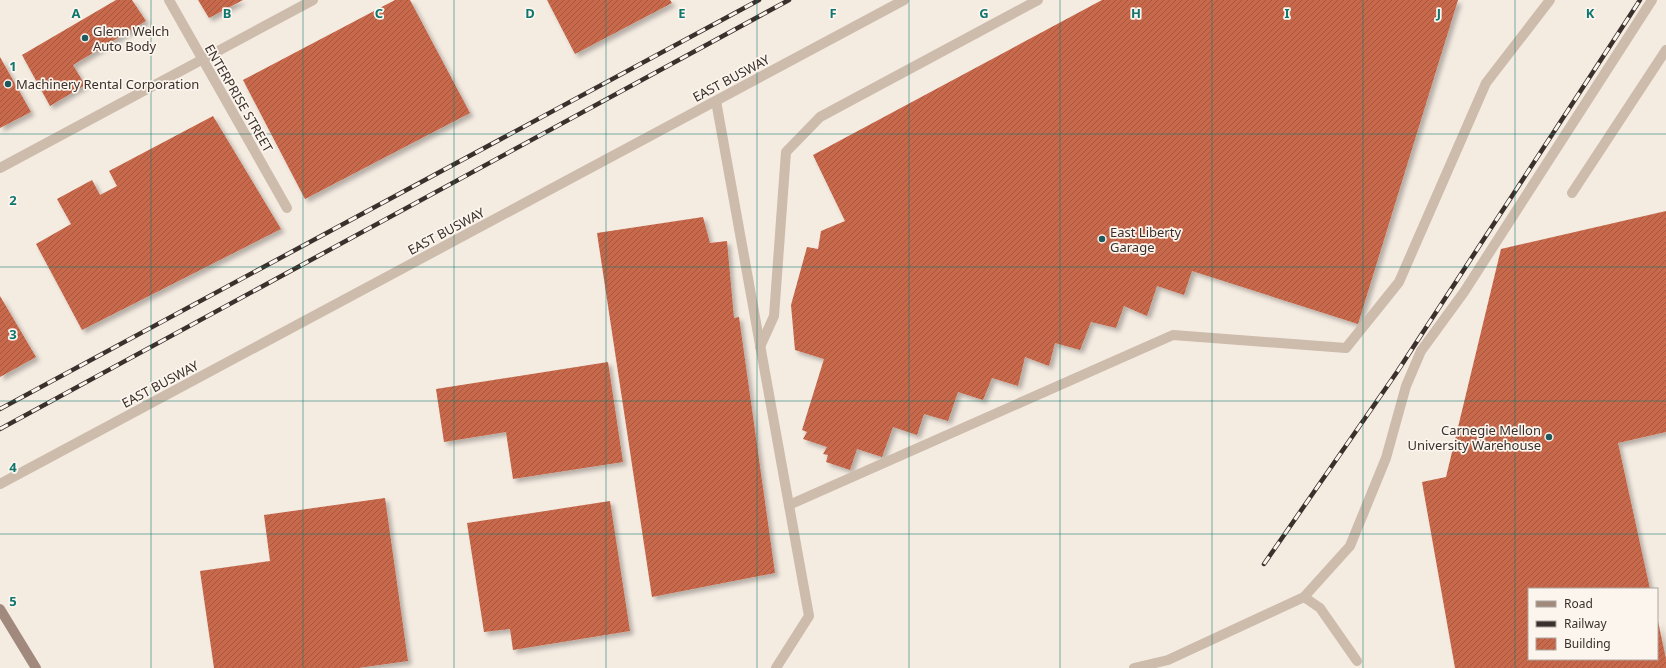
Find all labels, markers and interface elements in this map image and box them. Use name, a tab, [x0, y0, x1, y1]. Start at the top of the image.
text: A	[72, 4, 81, 22]
text: B	[223, 4, 231, 22]
text: C	[375, 4, 383, 22]
text: D	[525, 4, 535, 22]
text: E	[678, 4, 686, 22]
text: F	[829, 4, 837, 22]
text: G	[979, 4, 989, 22]
text: H	[1131, 4, 1141, 22]
text: I	[1284, 4, 1290, 22]
text: J	[1436, 4, 1441, 22]
text: K	[1586, 4, 1595, 22]
place label: Glenn Welch Auto Body	[93, 22, 169, 55]
marker: Glenn Welch Auto Body	[80, 33, 90, 43]
street label: ENTERPRISE STREET	[201, 41, 278, 156]
street label: EAST BUSWAY	[689, 50, 773, 106]
text: 1	[9, 57, 17, 75]
place label: Machinery Rental Corporation	[16, 75, 199, 93]
marker: Machinery Rental Corporation	[3, 79, 13, 89]
text: 2	[9, 191, 17, 209]
street label: EAST BUSWAY	[404, 203, 488, 259]
place label: East Liberty Garage	[1110, 223, 1181, 256]
marker: East Liberty Garage	[1097, 234, 1107, 244]
text: 3	[9, 325, 17, 343]
street label: EAST BUSWAY	[118, 356, 202, 412]
place label: Carnegie Mellon University Warehouse	[1407, 421, 1541, 454]
marker: Carnegie Mellon University Warehouse	[1544, 432, 1554, 442]
text: 4	[9, 458, 17, 476]
legend	[1528, 588, 1658, 660]
text: 5	[9, 592, 17, 610]
text: Road	[1564, 595, 1593, 612]
text: Railway	[1564, 615, 1608, 632]
text: Building	[1564, 635, 1611, 652]

